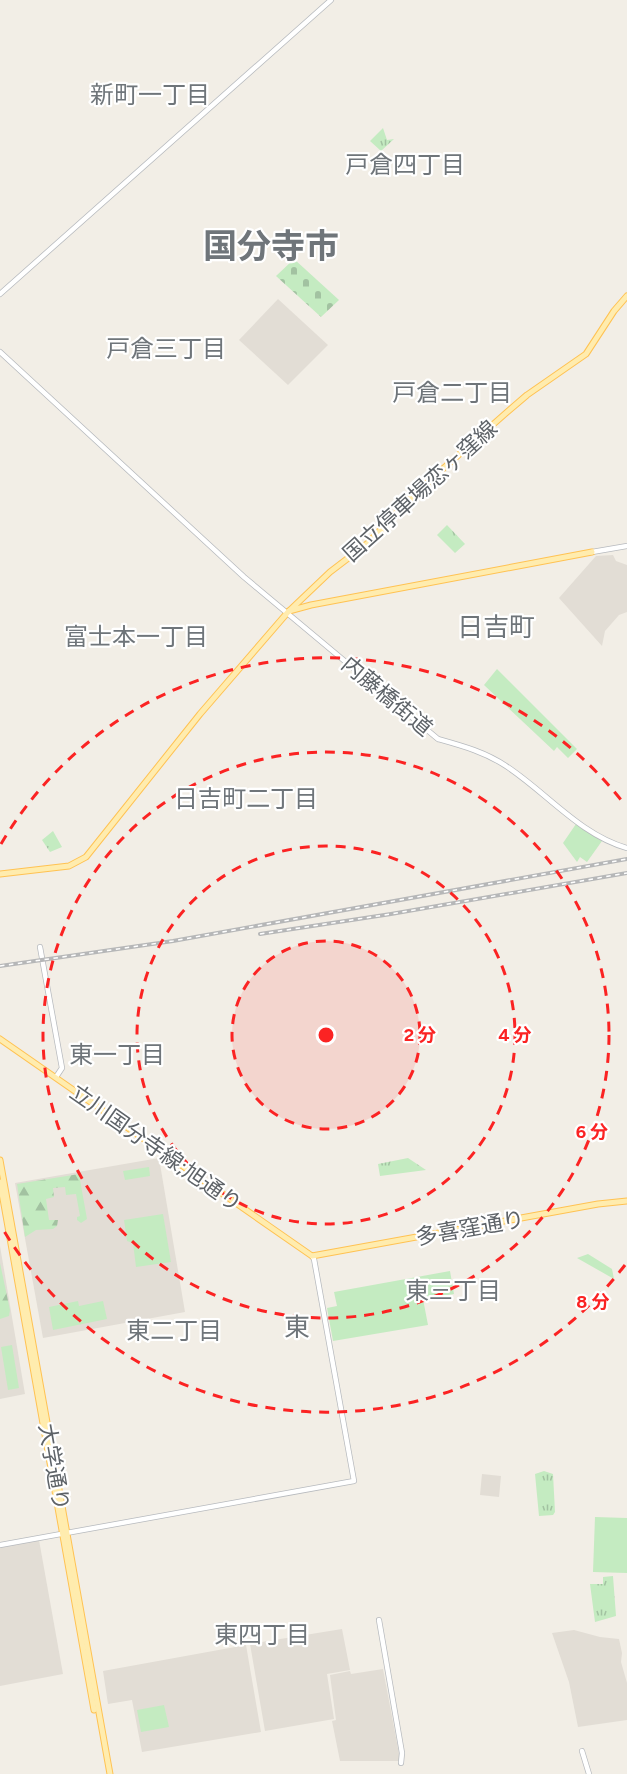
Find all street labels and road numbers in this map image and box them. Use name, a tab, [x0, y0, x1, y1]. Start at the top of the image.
street label: 国立停車場恋ヶ窪線	[337, 415, 503, 567]
street label: 内藤橋街道	[336, 650, 438, 742]
street label: 立川国分寺線;旭通り	[65, 1079, 247, 1217]
street label: 多喜窪通り	[413, 1205, 527, 1251]
street label: 大学通り	[33, 1421, 75, 1513]

